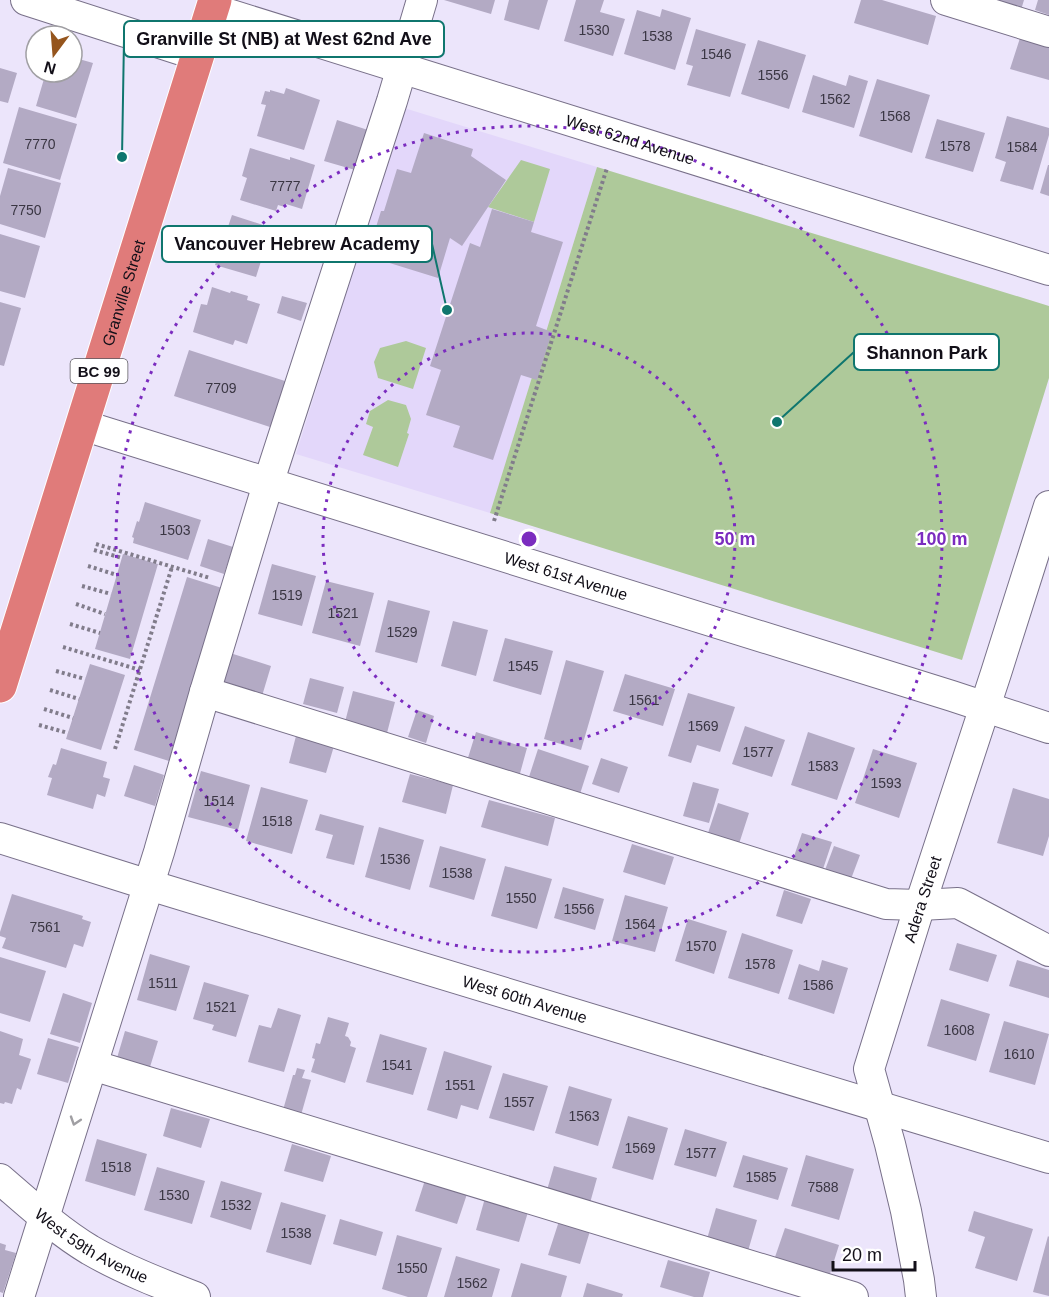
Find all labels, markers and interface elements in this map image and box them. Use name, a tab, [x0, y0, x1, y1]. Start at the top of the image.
callout: Granville St (NB) at West 62nd Ave	[124, 21, 444, 57]
house number: 1530	[578, 22, 610, 38]
north arrow	[24, 24, 84, 84]
house number: 1538	[641, 28, 673, 44]
text: Granville St (NB) at West 62nd Ave	[136, 29, 432, 49]
house number: 1546	[700, 46, 732, 62]
text: N	[42, 58, 58, 78]
house number: 1556	[757, 67, 789, 83]
house number: 1562	[819, 91, 851, 107]
house number: 1568	[879, 108, 911, 124]
street label: West 62nd Avenue	[564, 111, 697, 167]
house number: 7770	[24, 136, 56, 152]
house number: 1578	[939, 138, 971, 154]
house number: 1584	[1006, 139, 1038, 155]
house number: 7777	[269, 178, 301, 194]
house number: 7750	[10, 202, 42, 218]
callout: Vancouver Hebrew Academy	[162, 226, 432, 262]
text: Vancouver Hebrew Academy	[174, 234, 420, 254]
street label: Granville Street	[99, 237, 148, 348]
callout: Shannon Park	[854, 334, 999, 370]
text: Shannon Park	[866, 343, 988, 363]
road number: BC 99	[70, 359, 128, 383]
house number: 7709	[205, 380, 237, 396]
house number: 1503	[159, 522, 191, 538]
centre of rings	[519, 529, 539, 549]
text: 50 m	[714, 529, 756, 549]
text: 100 m	[916, 529, 968, 549]
street label: West 61st Avenue	[502, 549, 630, 603]
house number: 1519	[271, 587, 303, 603]
house number: 1521	[327, 605, 359, 621]
house number: 1529	[386, 624, 418, 640]
house number: 1545	[507, 658, 539, 674]
house number: 1561	[628, 692, 660, 708]
house number: 1569	[687, 718, 719, 734]
house number: 1577	[742, 744, 774, 760]
house number: 1583	[807, 758, 839, 774]
house number: 1593	[870, 775, 902, 791]
house number: 1514	[203, 793, 235, 809]
house number: 1518	[261, 813, 293, 829]
house number: 1536	[379, 851, 411, 867]
street label: Adera Street	[900, 853, 944, 945]
house number: 1538	[441, 865, 473, 881]
house number: 1550	[505, 890, 537, 906]
house number: 1556	[563, 901, 595, 917]
house number: 1564	[624, 916, 656, 932]
house number: 7561	[29, 919, 61, 935]
house number: 1570	[685, 938, 717, 954]
house number: 1578	[744, 956, 776, 972]
street label: West 60th Avenue	[460, 972, 589, 1026]
house number: 1511	[148, 975, 178, 991]
house number: 1586	[802, 977, 834, 993]
house number: 1521	[205, 999, 237, 1015]
house number: 1608	[943, 1022, 975, 1038]
house number: 1610	[1003, 1046, 1035, 1062]
house number: 1541	[381, 1057, 413, 1073]
house number: 1551	[444, 1077, 476, 1093]
house number: 1557	[503, 1094, 535, 1110]
house number: 1563	[568, 1108, 600, 1124]
one-way arrow	[69, 1115, 82, 1126]
house number: 1569	[624, 1140, 656, 1156]
house number: 1577	[685, 1145, 717, 1161]
house number: 1518	[100, 1159, 132, 1175]
house number: 1585	[745, 1169, 777, 1185]
house number: 7588	[807, 1179, 839, 1195]
house number: 1530	[158, 1187, 190, 1203]
house number: 1532	[220, 1197, 252, 1213]
street label: West 59th Avenue	[32, 1205, 151, 1286]
house number: 1538	[280, 1225, 312, 1241]
scale bar	[833, 1234, 916, 1272]
text: 20 m	[842, 1245, 882, 1265]
house number: 1550	[396, 1260, 428, 1276]
house number: 1562	[456, 1275, 488, 1291]

